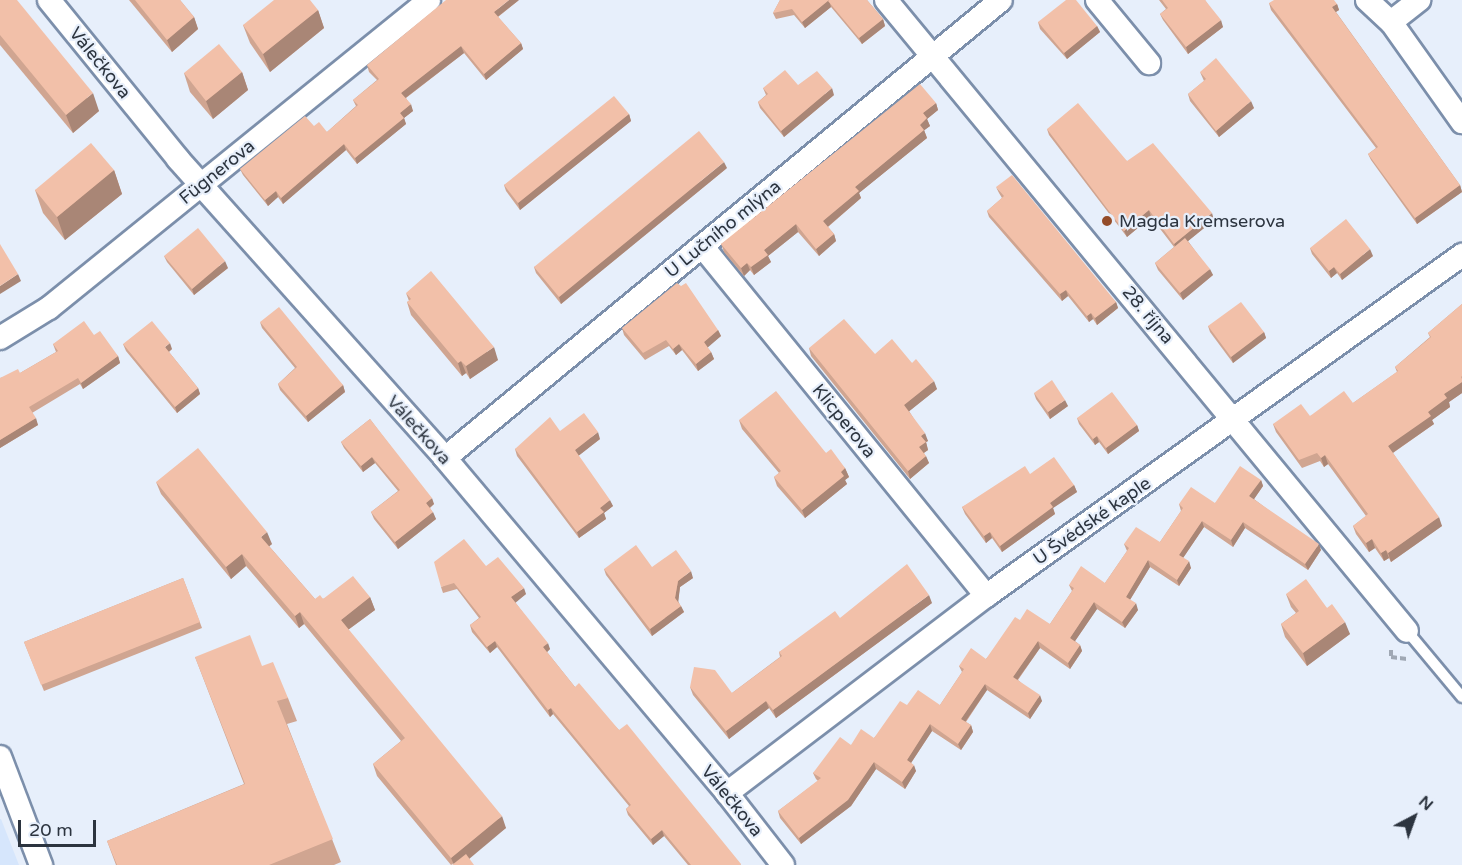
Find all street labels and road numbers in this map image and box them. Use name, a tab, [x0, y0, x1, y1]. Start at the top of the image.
street label: Válečkova	[65, 23, 135, 103]
street label: Fügnerova	[175, 135, 259, 209]
street label: U Lučního mlýna	[661, 176, 785, 282]
street label: 28. října	[1118, 282, 1178, 348]
street label: Klicperova	[808, 380, 880, 462]
street label: Válečkova	[382, 391, 456, 469]
street label: U Švédské kaple	[1029, 472, 1155, 570]
street label: Válečkova	[697, 761, 767, 841]

